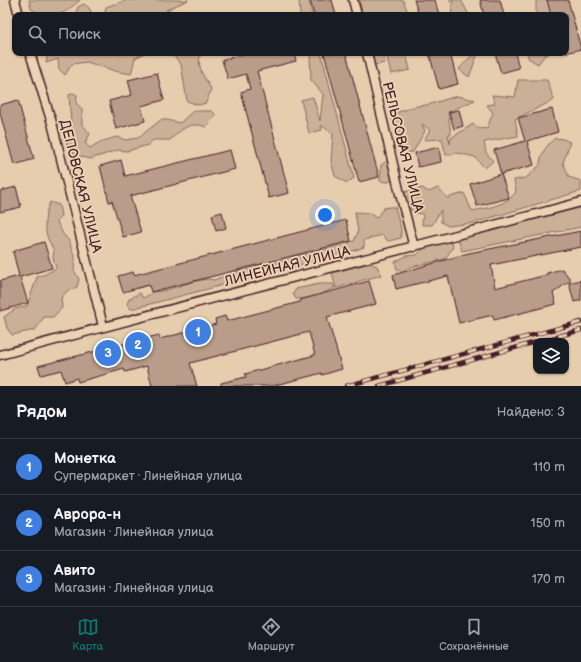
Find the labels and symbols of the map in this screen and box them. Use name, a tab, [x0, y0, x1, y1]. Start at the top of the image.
street label: РЕЛЬСОВАЯ УЛИЦА	[379, 80, 428, 215]
street label: ДЕПОВСКАЯ УЛИЦА	[56, 118, 106, 255]
your location	[315, 205, 335, 225]
street label: ЛИНЕЙНАЯ УЛИЦА	[221, 242, 352, 290]
pin: 1	[185, 317, 211, 347]
pin: 2	[125, 330, 151, 360]
pin: 3	[95, 338, 121, 368]

